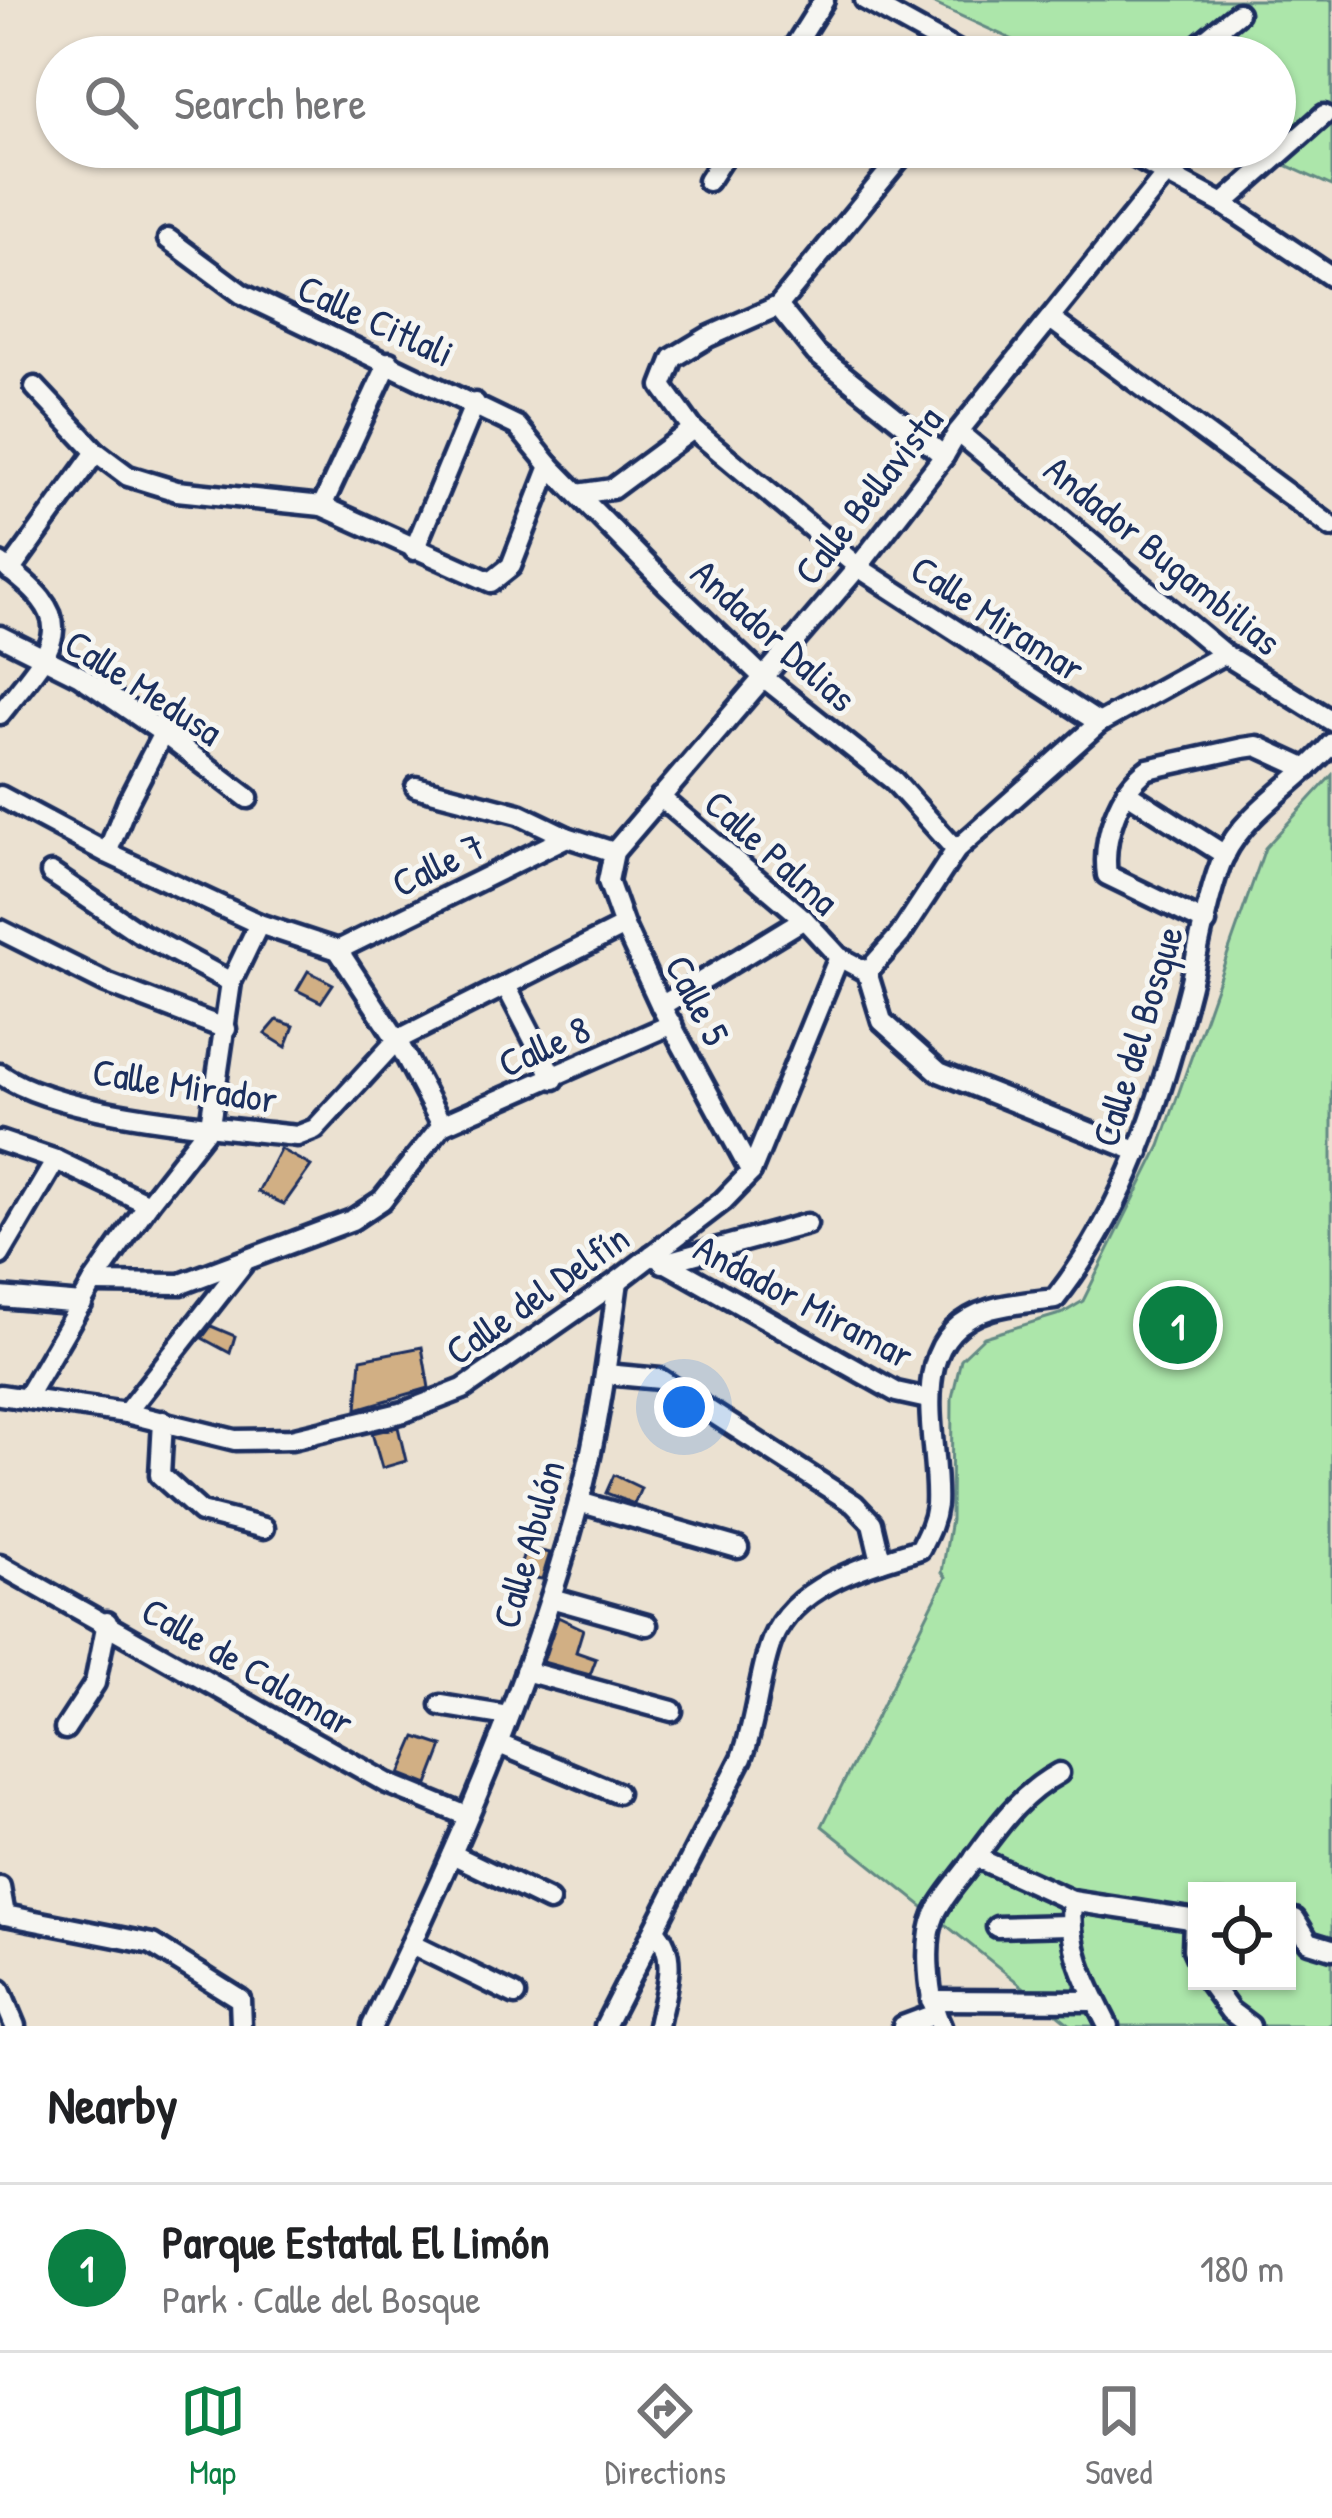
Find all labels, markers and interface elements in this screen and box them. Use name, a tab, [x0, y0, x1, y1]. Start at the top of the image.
search box	[36, 36, 1296, 168]
icon: search	[78, 69, 144, 135]
text: Search here	[174, 72, 366, 133]
street label: Calle Citlali	[290, 260, 463, 379]
street label: Calle Bellavista	[781, 394, 954, 595]
street label: Andador Bugambilias	[1034, 443, 1293, 667]
street label: Calle Miramar	[901, 542, 1095, 693]
street label: Andador Dalias	[680, 546, 868, 723]
street label: Calle Medusa	[55, 616, 233, 757]
street label: Calle Palma	[694, 777, 851, 926]
street label: Calle 7	[382, 818, 493, 909]
street label: Calle del Bosque	[1078, 919, 1195, 1152]
street label: Calle 5	[653, 946, 744, 1054]
street label: Calle 8	[490, 1002, 598, 1089]
street label: Calle Mirador	[89, 1044, 281, 1125]
street label: Calle del Delfín	[434, 1211, 639, 1376]
street label: Andador Miramar	[685, 1221, 923, 1381]
pin: 1	[1139, 1280, 1217, 1370]
your location	[654, 1377, 714, 1437]
street label: Calle Abulón	[478, 1454, 577, 1634]
street label: Calle de Calamar	[132, 1583, 364, 1748]
map controls	[1188, 1882, 1296, 1990]
button: locate	[1188, 1882, 1296, 1990]
text: Nearby	[48, 2070, 178, 2139]
text: Parque Estatal El Limón	[162, 2211, 550, 2272]
text: 1	[80, 2241, 94, 2294]
text: 180 m	[1200, 2241, 1284, 2294]
text: Park · Calle del Bosque	[162, 2272, 481, 2325]
tab: Map	[180, 2378, 246, 2494]
tab: Directions	[605, 2378, 726, 2494]
tab: Saved	[1085, 2378, 1152, 2494]

